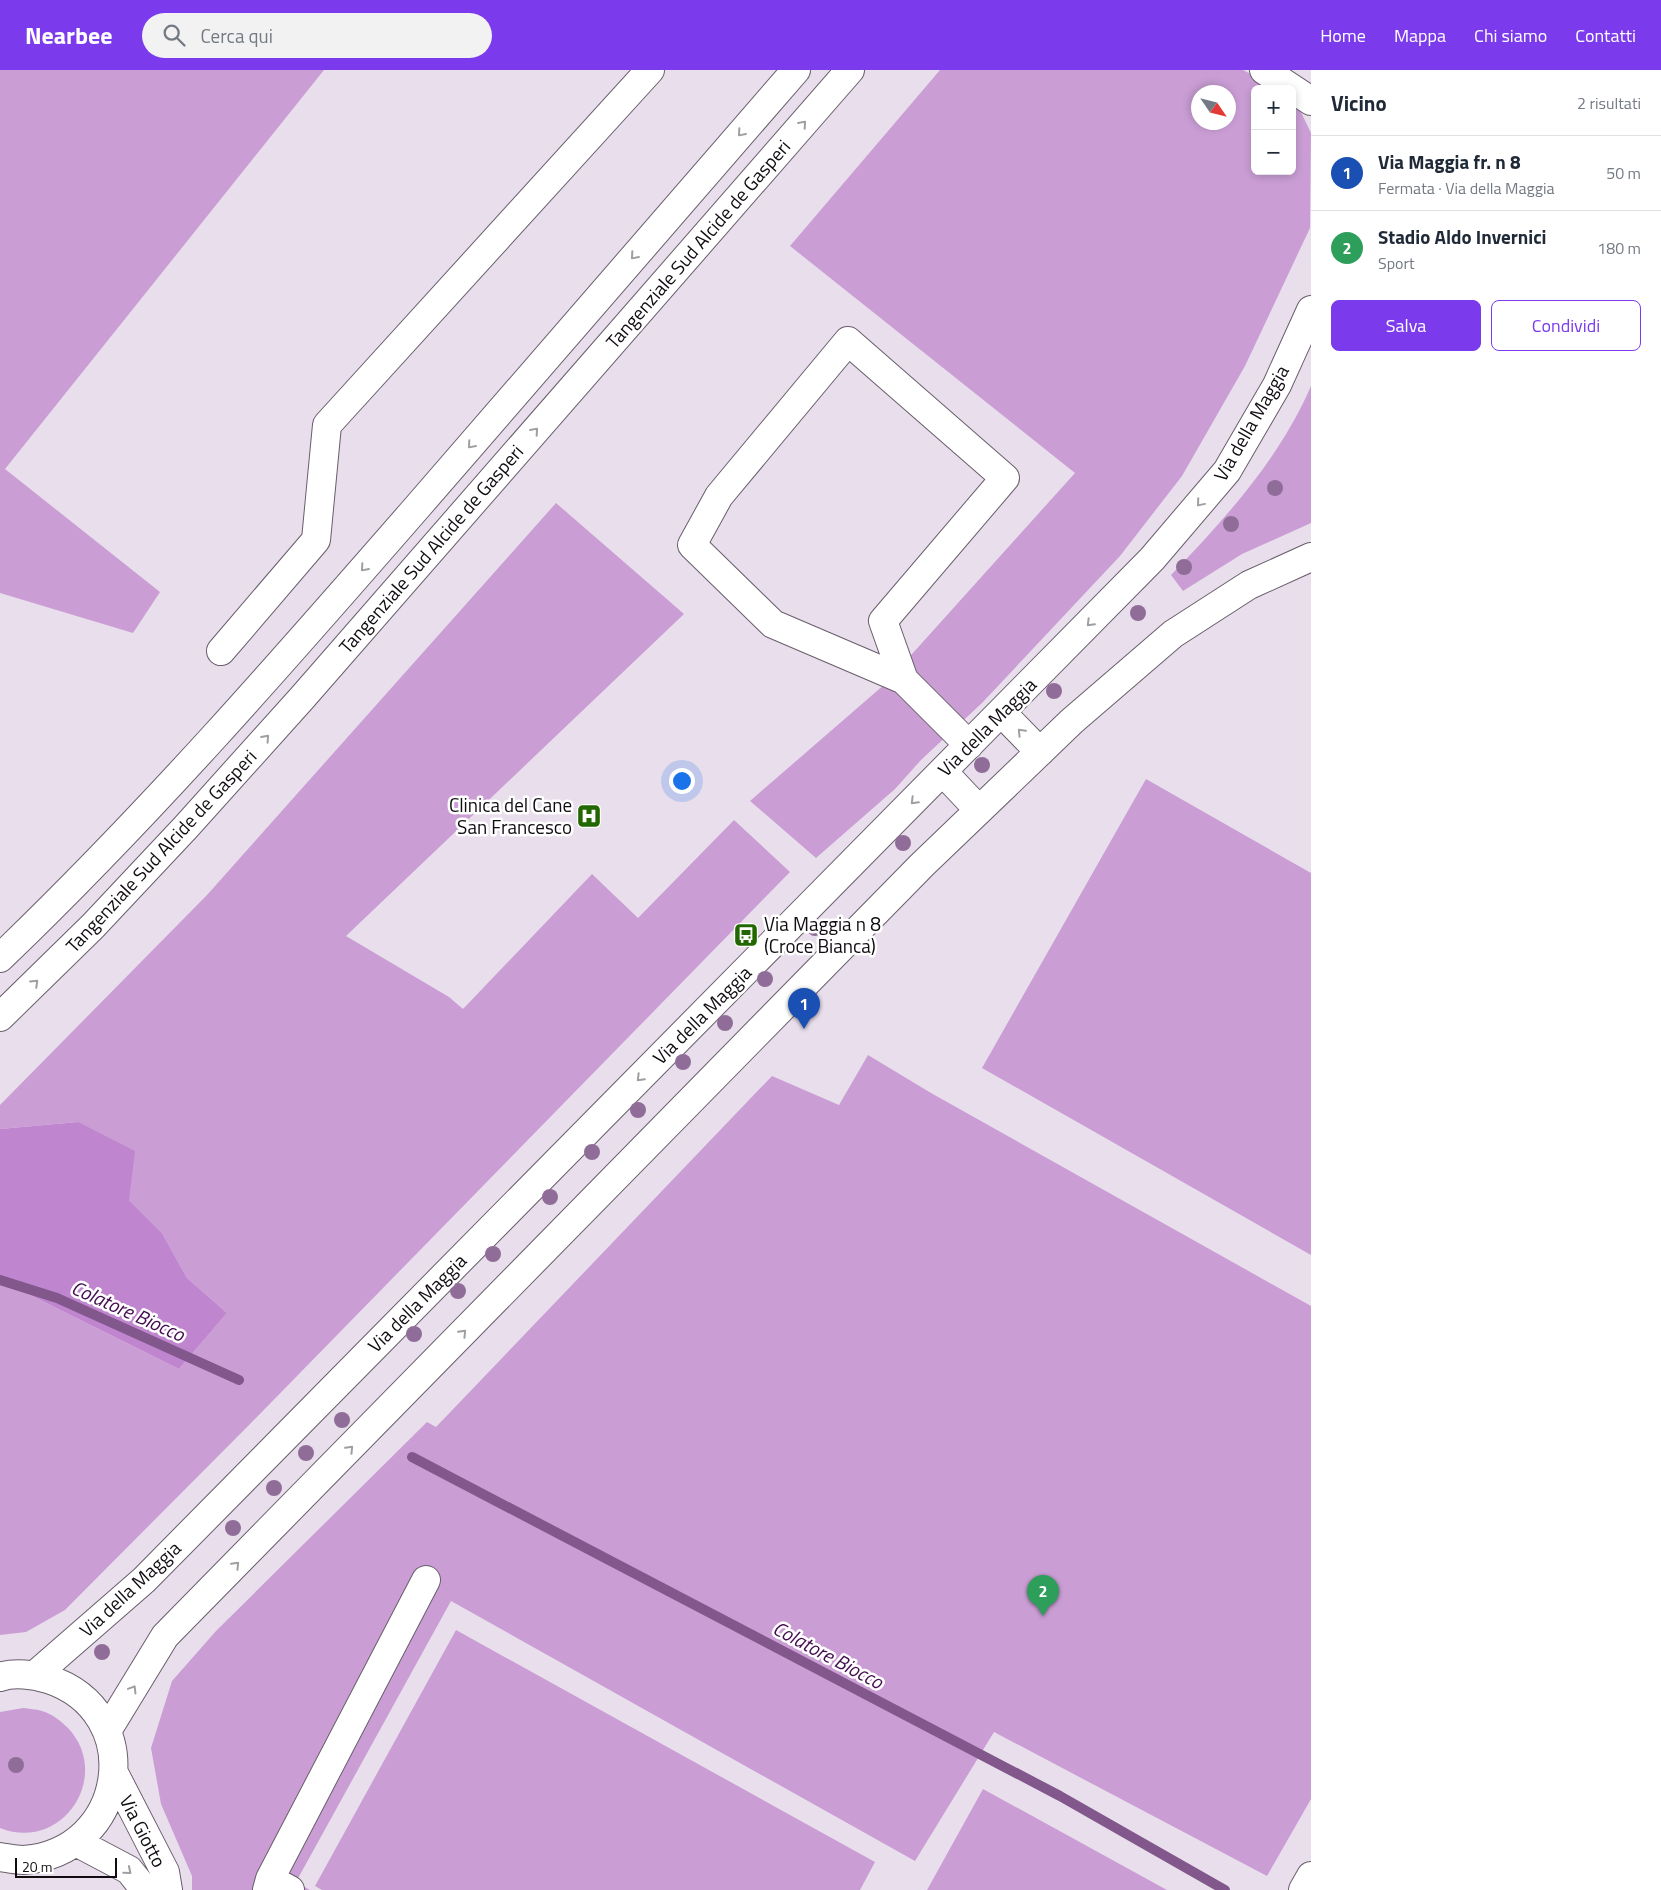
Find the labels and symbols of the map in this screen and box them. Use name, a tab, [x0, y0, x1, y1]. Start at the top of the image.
north arrow	[1191, 85, 1236, 130]
one-way arrow	[797, 121, 806, 130]
one-way arrow	[738, 128, 747, 137]
street label: Tangenziale Sud Alcide de Gasperi	[598, 133, 797, 355]
one-way arrow	[632, 250, 640, 259]
street label: Via della Maggia	[1206, 359, 1296, 486]
one-way arrow	[529, 428, 538, 437]
street label: Tangenziale Sud Alcide de Gasperi	[331, 438, 530, 660]
one-way arrow	[467, 439, 476, 448]
one-way arrow	[1196, 498, 1205, 507]
one-way arrow	[361, 562, 370, 571]
one-way arrow	[1087, 617, 1096, 626]
street label: Via della Maggia	[931, 670, 1043, 783]
one-way arrow	[1017, 729, 1026, 738]
one-way arrow	[261, 734, 270, 743]
street label: Tangenziale Sud Alcide de Gasperi	[58, 742, 263, 959]
your location	[669, 768, 695, 794]
place label: Clinica del Cane San Francesco	[449, 790, 572, 841]
one-way arrow	[911, 795, 920, 804]
hospital icon: Clinica del Cane San Francesco	[576, 803, 602, 829]
place label: Via Maggia n 8 (Croce Bianca)	[764, 909, 881, 960]
bus stop icon: Via Maggia n 8 (Croce Bianca)	[733, 922, 759, 948]
street label: Via della Maggia	[646, 958, 758, 1071]
one-way arrow	[29, 980, 38, 989]
pin: 1	[788, 988, 820, 1029]
one-way arrow	[637, 1072, 646, 1081]
street label: Via della Maggia	[361, 1246, 473, 1359]
water label: Colatore Biocco	[67, 1272, 191, 1350]
one-way arrow	[458, 1329, 467, 1338]
one-way arrow	[344, 1445, 353, 1454]
street label: Via della Maggia	[72, 1533, 187, 1643]
one-way arrow	[230, 1561, 239, 1570]
pin: 2	[1027, 1575, 1059, 1616]
water label: Colatore Biocco	[767, 1612, 890, 1697]
one-way arrow	[126, 1686, 136, 1695]
street label: Via Giotto	[113, 1789, 174, 1872]
scale bar	[15, 1855, 118, 1878]
one-way arrow	[123, 1866, 132, 1875]

